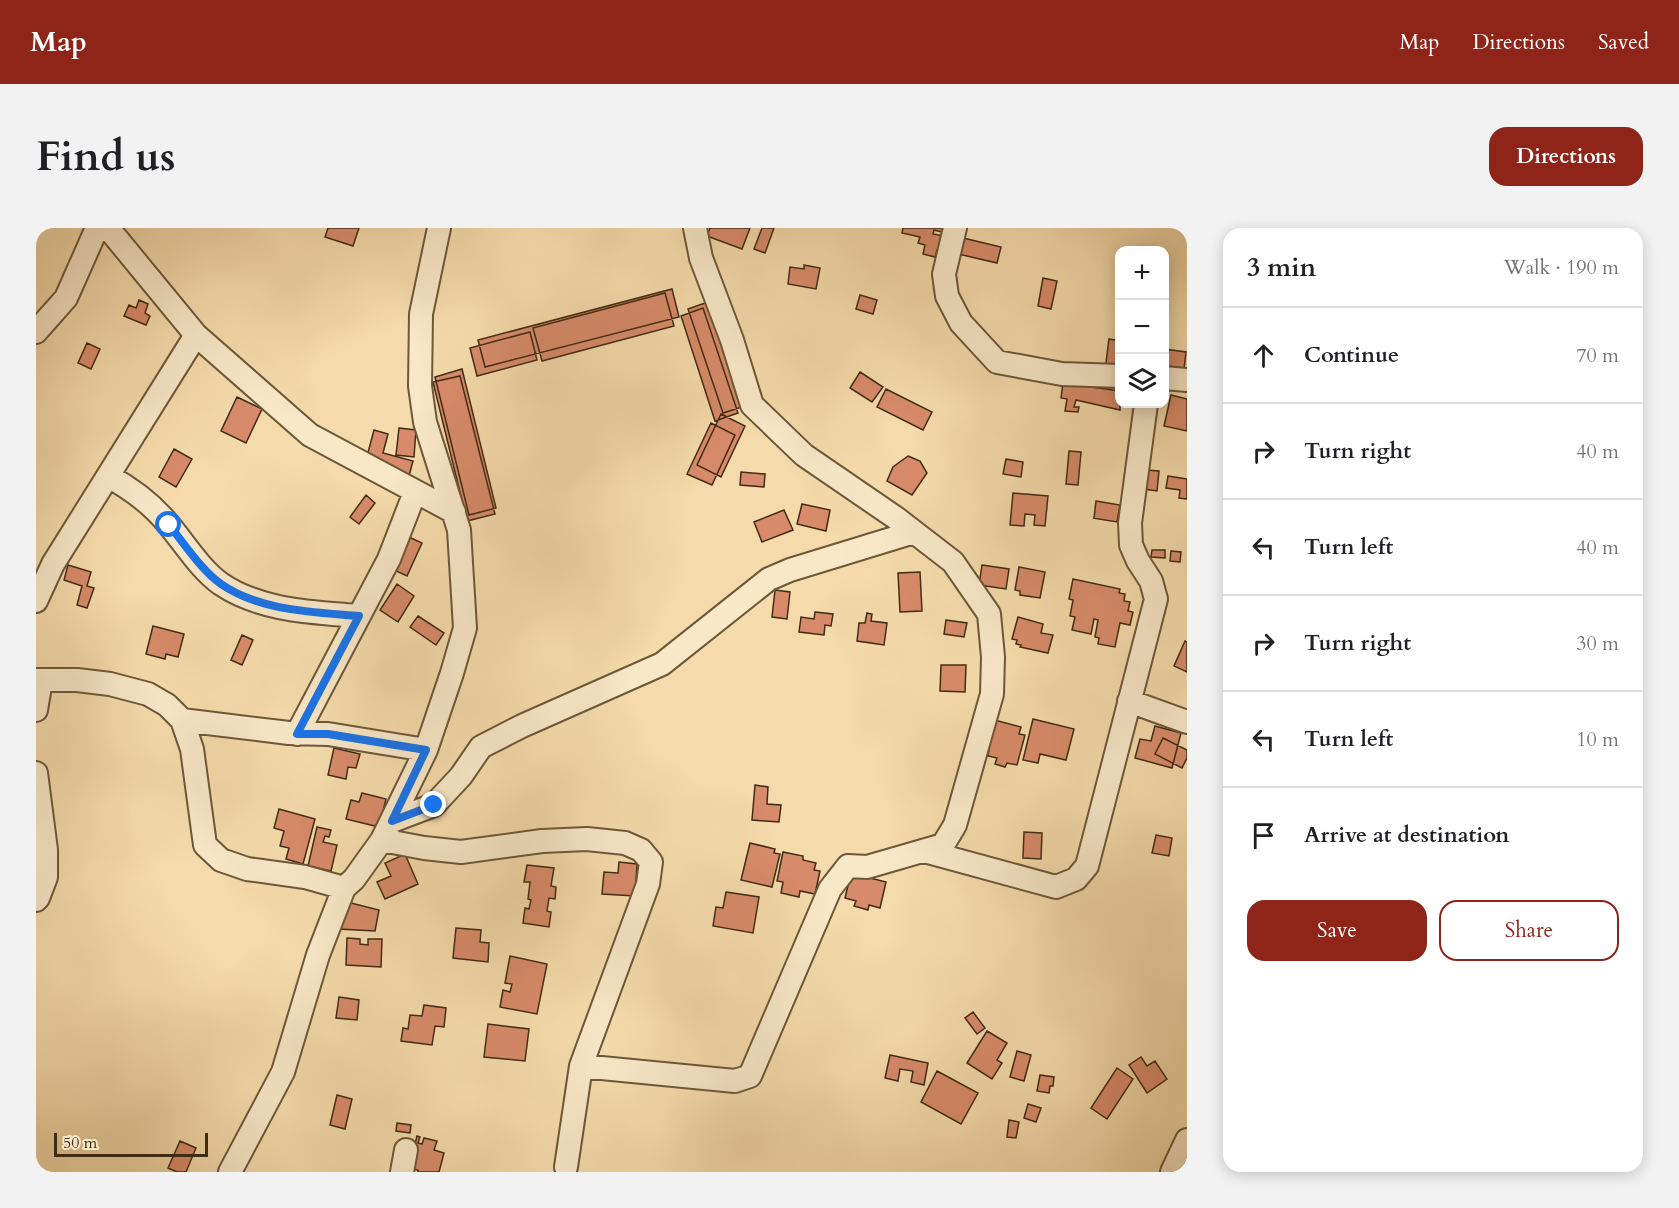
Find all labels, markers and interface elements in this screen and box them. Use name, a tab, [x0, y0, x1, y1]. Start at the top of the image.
text: Map	[30, 23, 87, 61]
text: Map	[1399, 28, 1439, 57]
text: Directions	[1472, 28, 1565, 57]
text: Saved	[1598, 28, 1649, 57]
button: Directions	[1489, 127, 1643, 186]
text: Find us	[36, 128, 176, 185]
map controls	[1115, 246, 1169, 408]
button: +	[1115, 246, 1169, 300]
text: 3 min	[1247, 250, 1316, 285]
text: Walk · 190 m	[1504, 254, 1619, 281]
button: −	[1115, 300, 1169, 354]
icon: ahead	[1247, 339, 1280, 372]
text: Continue	[1304, 340, 1399, 370]
text: 70 m	[1576, 342, 1619, 369]
button: layers	[1115, 354, 1169, 408]
icon: right	[1247, 435, 1280, 468]
text: Turn right	[1304, 436, 1411, 466]
text: 40 m	[1576, 438, 1619, 465]
route start	[155, 511, 181, 537]
icon: left	[1247, 531, 1280, 564]
text: Turn left	[1304, 532, 1393, 562]
text: 40 m	[1576, 534, 1619, 561]
icon: right	[1247, 627, 1280, 660]
text: Turn right	[1304, 628, 1411, 658]
text: 30 m	[1576, 630, 1619, 657]
icon: left	[1247, 723, 1280, 756]
text: Turn left	[1304, 724, 1393, 754]
text: 10 m	[1576, 726, 1619, 753]
route end	[420, 791, 446, 817]
icon: arrive	[1247, 819, 1280, 852]
text: Arrive at destination	[1304, 820, 1509, 850]
button: Save	[1247, 900, 1427, 961]
button: Share	[1439, 900, 1619, 961]
scale bar	[54, 1130, 208, 1158]
text: 50 m	[63, 1132, 97, 1154]

